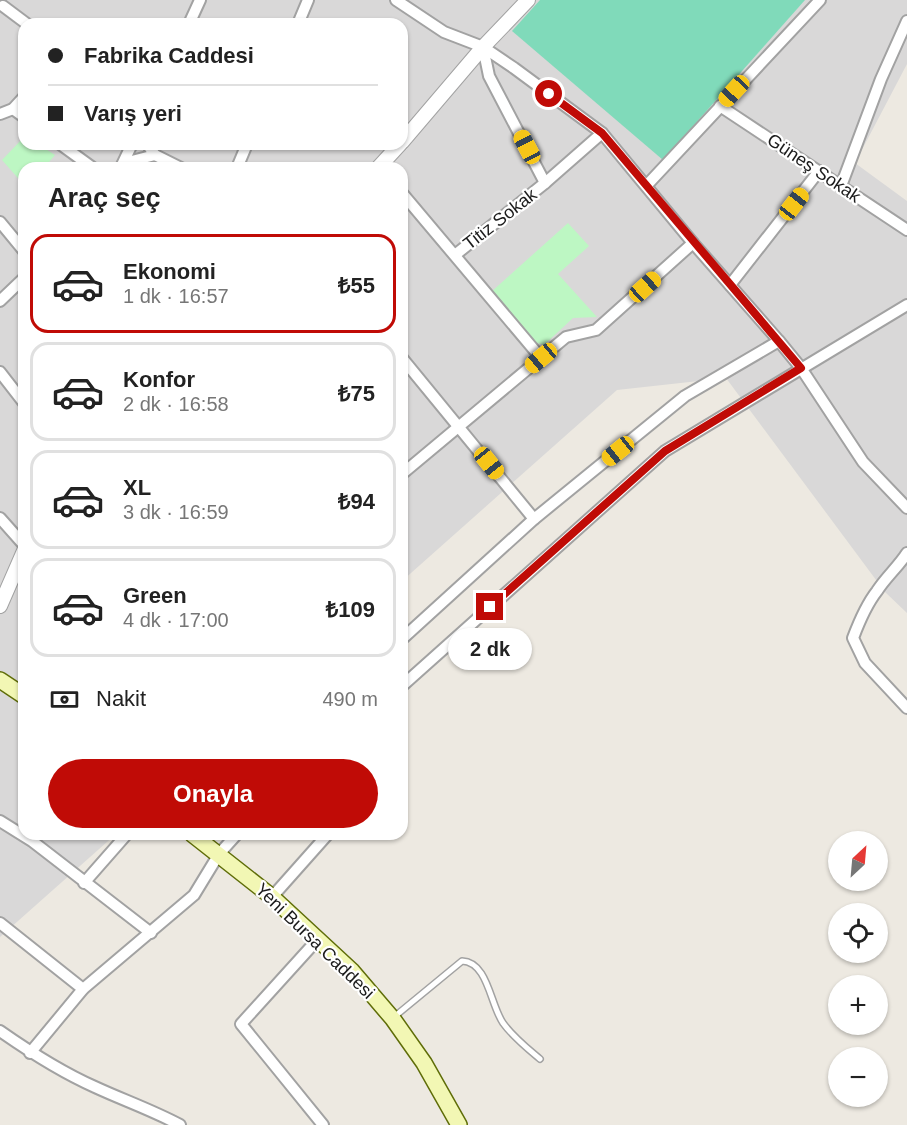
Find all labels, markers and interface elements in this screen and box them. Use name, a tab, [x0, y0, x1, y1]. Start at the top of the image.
text: Fabrika Caddesi	[84, 43, 254, 68]
car	[715, 72, 753, 110]
route start	[535, 80, 562, 107]
text: Varış yeri	[84, 101, 182, 126]
car	[511, 127, 543, 167]
street label: Güneş Sokak	[764, 129, 865, 207]
text: Araç seç	[48, 183, 161, 213]
street label: Titiz Sokak	[459, 184, 541, 254]
car	[776, 184, 812, 224]
icon: car	[51, 257, 105, 311]
text: Ekonomi	[123, 259, 216, 284]
car	[626, 268, 664, 306]
text: ₺55	[338, 273, 375, 298]
text: 1 dk · 16:57	[123, 285, 229, 307]
car	[521, 340, 561, 376]
icon: car	[51, 365, 105, 419]
text: Konfor	[123, 367, 195, 392]
text: ₺75	[338, 381, 375, 406]
text: 2 dk · 16:58	[123, 393, 229, 415]
car	[598, 433, 638, 469]
car	[471, 443, 507, 483]
icon: car	[51, 473, 105, 527]
text: XL	[123, 475, 151, 500]
text: ₺94	[338, 489, 375, 514]
text: 3 dk · 16:59	[123, 501, 229, 523]
icon: car	[51, 581, 105, 635]
text: Green	[123, 583, 187, 608]
route end	[476, 593, 503, 620]
text: ₺109	[326, 597, 375, 622]
text: 4 dk · 17:00	[123, 609, 229, 631]
callout: 2 dk	[448, 628, 532, 670]
text: 2 dk	[470, 638, 510, 660]
icon: cash	[48, 683, 81, 716]
text: Nakit	[96, 686, 146, 711]
text: 490 m	[322, 688, 378, 710]
button: Onayla	[48, 759, 378, 828]
north arrow	[828, 831, 888, 891]
map controls	[828, 831, 888, 1107]
street label: Yeni Bursa Caddesi	[251, 879, 379, 1003]
button: locate	[828, 903, 888, 963]
button: +	[828, 975, 888, 1035]
button: −	[828, 1047, 888, 1107]

